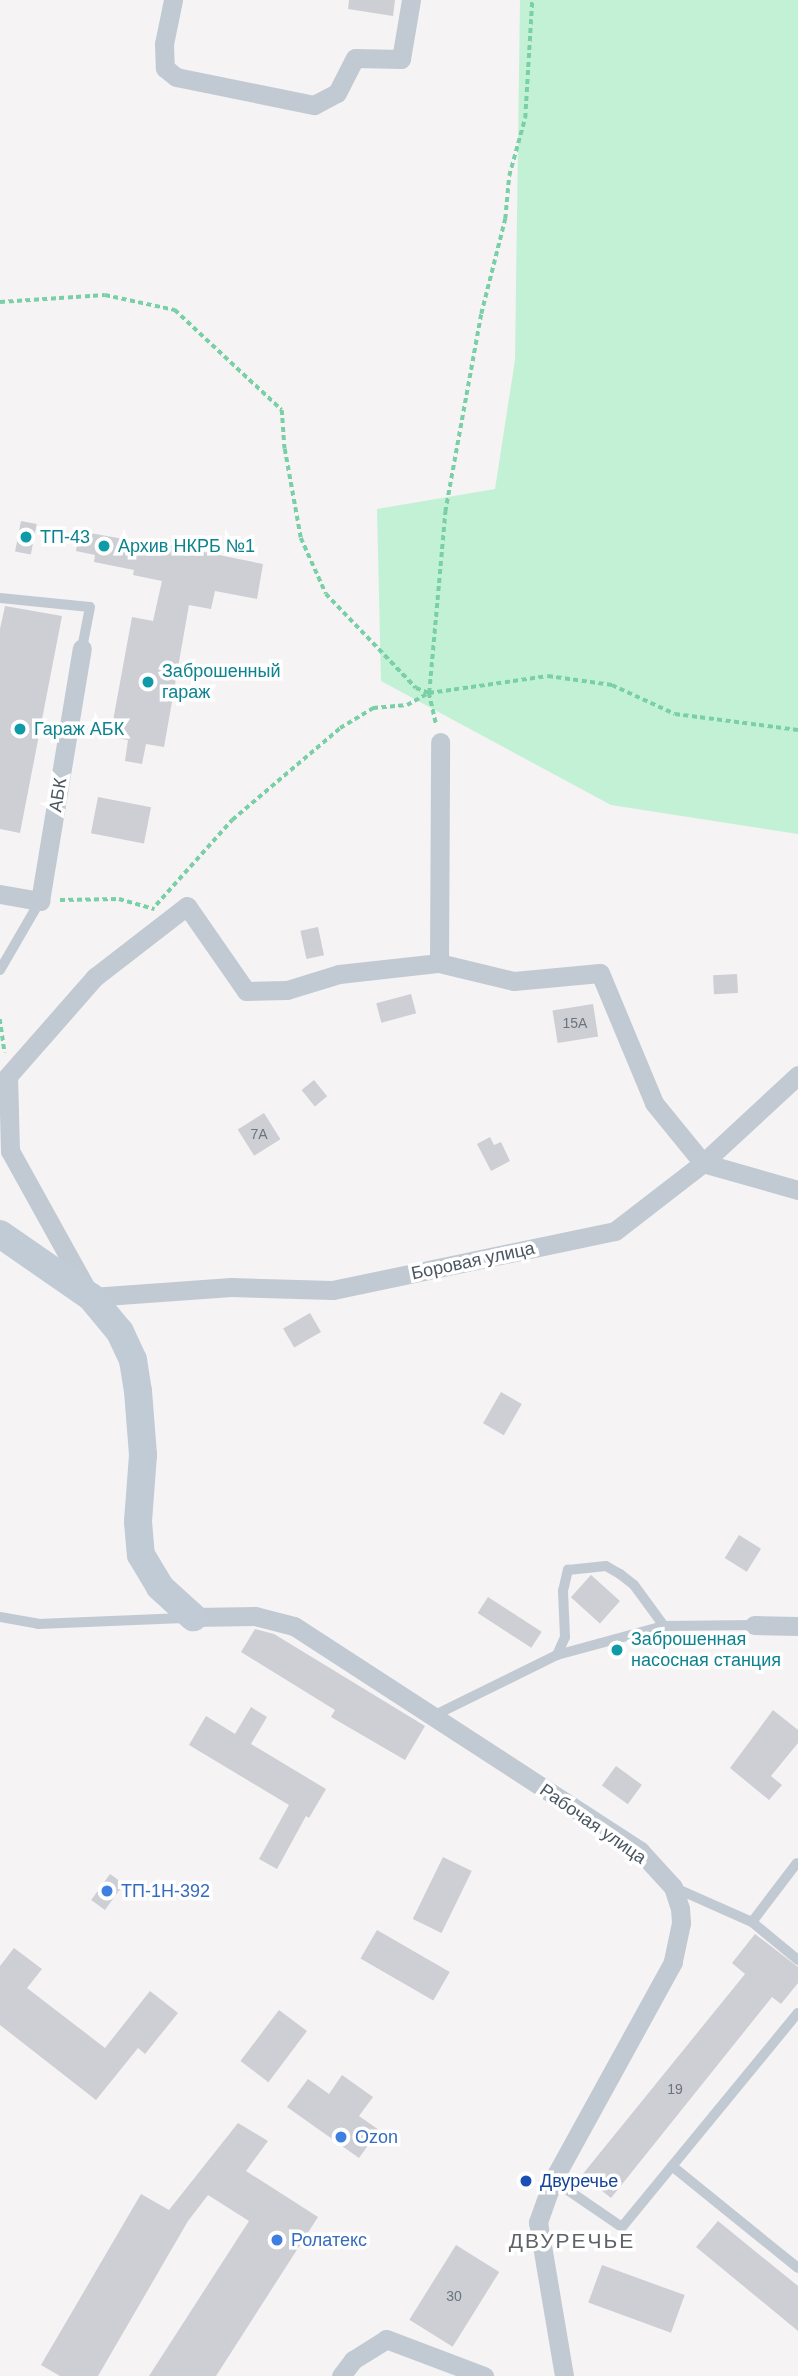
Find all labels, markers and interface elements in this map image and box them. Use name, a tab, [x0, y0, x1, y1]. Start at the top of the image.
place label: ТП-43	[40, 526, 90, 548]
marker: ТП-43	[18, 529, 34, 545]
place label: Архив НКРБ №1	[118, 535, 255, 557]
marker: Архив НКРБ №1	[96, 538, 112, 554]
place label: Заброшенный гараж	[162, 661, 281, 704]
marker: Заброшенный гараж	[140, 674, 156, 690]
place label: Гараж АБК	[34, 718, 124, 740]
marker: Гараж АБК	[12, 721, 28, 737]
street label: АБК	[45, 776, 71, 814]
house number: 15А	[563, 1015, 587, 1031]
house number: 7А	[250, 1126, 268, 1142]
street label: Боровая улица	[409, 1237, 537, 1285]
place label: Заброшенная насосная станция	[631, 1629, 781, 1672]
marker: Заброшенная насосная станция	[609, 1642, 625, 1658]
street label: Рабочая улица	[536, 1779, 650, 1869]
place label: ТП-1Н-392	[121, 1880, 210, 1902]
marker: ТП-1Н-392	[99, 1883, 115, 1899]
house number: 19	[667, 2081, 683, 2097]
place label: Ozon	[355, 2126, 398, 2148]
marker: Ozon	[333, 2129, 349, 2145]
place label: Двуречье	[540, 2170, 618, 2192]
marker: Двуречье	[518, 2173, 534, 2189]
district label: ДВУРЕЧЬЕ	[510, 2228, 634, 2254]
place label: Ролатекс	[291, 2229, 367, 2251]
marker: Ролатекс	[269, 2232, 285, 2248]
house number: 30	[446, 2288, 462, 2304]

